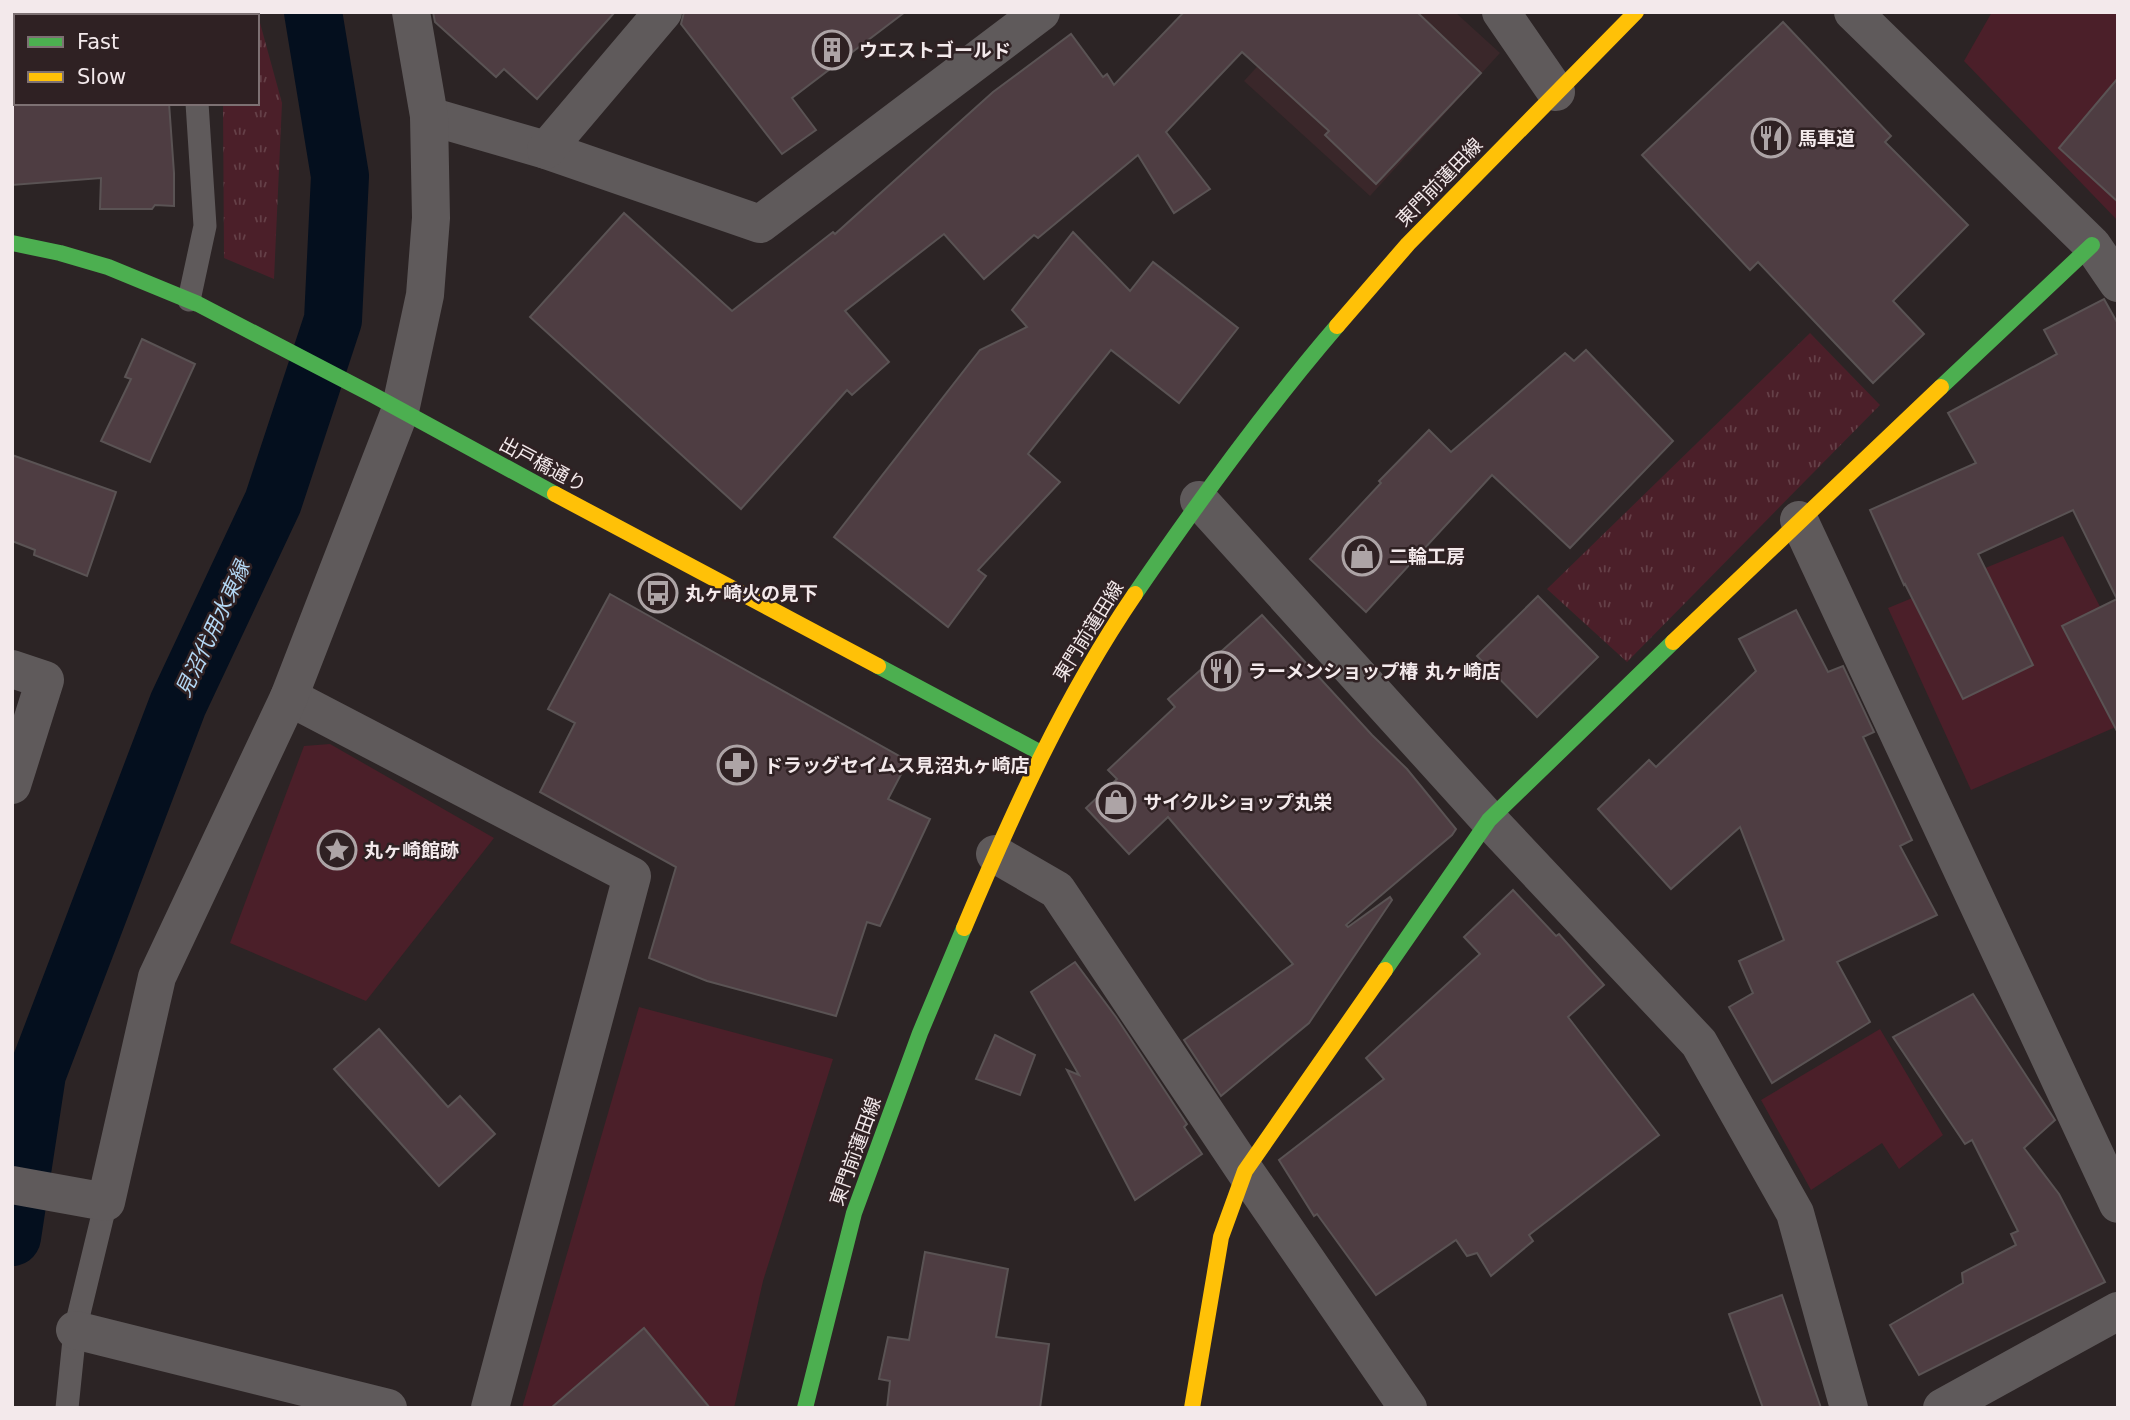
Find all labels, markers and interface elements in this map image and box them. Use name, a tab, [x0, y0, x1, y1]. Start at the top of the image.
legend	[14, 14, 259, 105]
building icon: ウエストゴールド	[811, 29, 853, 71]
text: Fast	[77, 30, 119, 54]
place label: ウエストゴールド	[859, 39, 1011, 61]
text: Slow	[77, 65, 126, 89]
restaurant icon: 馬車道	[1750, 117, 1792, 159]
place label: 馬車道	[1798, 127, 1855, 149]
street label: 東門前蓮田線	[1391, 133, 1487, 231]
street label: 出戸橋通り	[496, 432, 590, 496]
shop icon: 二輪工房	[1341, 535, 1383, 577]
place label: 二輪工房	[1389, 545, 1465, 567]
water label: 見沼代用水東縁	[171, 556, 256, 701]
bus stop icon: 丸ヶ崎火の見下	[637, 572, 679, 614]
street label: 東門前蓮田線	[1048, 577, 1128, 685]
place label: 丸ヶ崎火の見下	[685, 582, 818, 604]
restaurant icon: ラーメンショップ椿 丸ヶ崎店	[1200, 650, 1242, 692]
place label: ラーメンショップ椿 丸ヶ崎店	[1248, 660, 1501, 682]
pharmacy icon: ドラッグセイムス見沼丸ヶ崎店	[716, 744, 758, 786]
place label: ドラッグセイムス見沼丸ヶ崎店	[764, 754, 1030, 776]
shop icon: サイクルショップ丸栄	[1095, 781, 1137, 823]
place label: サイクルショップ丸栄	[1143, 791, 1332, 813]
place icon: 丸ヶ崎館跡	[316, 829, 358, 871]
place label: 丸ヶ崎館跡	[364, 839, 459, 861]
street label: 東門前蓮田線	[825, 1094, 885, 1208]

